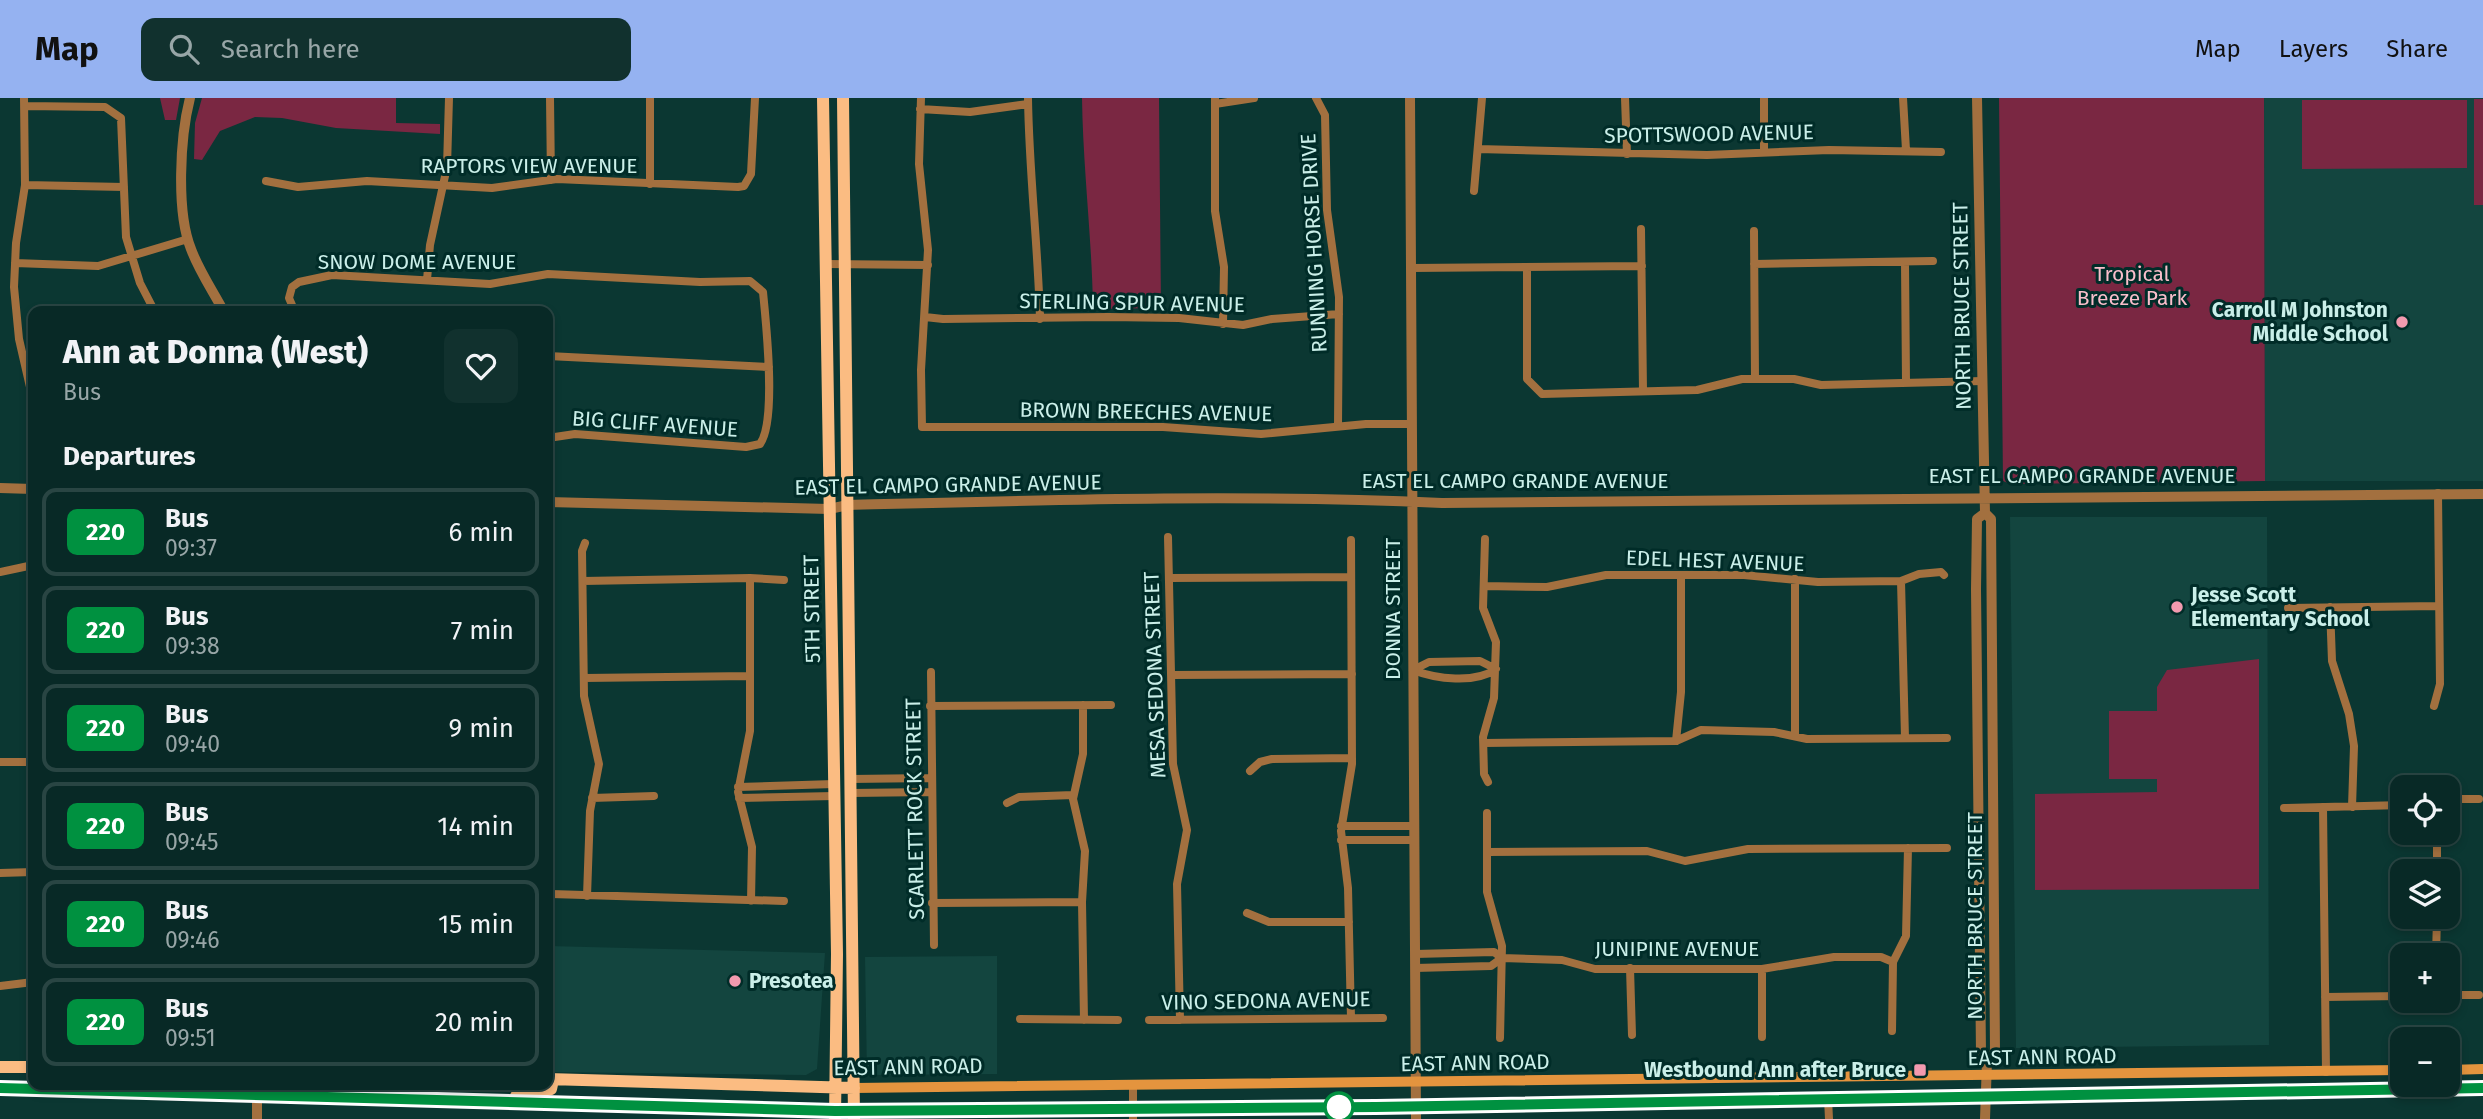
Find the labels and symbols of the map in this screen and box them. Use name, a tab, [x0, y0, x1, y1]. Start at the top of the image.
street label: SPOTTSWOOD AVENUE	[1604, 119, 1814, 149]
street label: RUNNING HORSE DRIVE	[1295, 133, 1333, 353]
street label: RAPTORS VIEW AVENUE	[421, 153, 637, 179]
street label: NORTH BRUCE STREET	[1947, 202, 1977, 410]
street label: SNOW DOME AVENUE	[318, 249, 516, 275]
park label: Tropical Breeze Park	[2077, 261, 2187, 311]
street label: STERLING SPUR AVENUE	[1019, 288, 1245, 318]
place label: Carroll M Johnston Middle School	[2212, 297, 2389, 347]
marker: Carroll M Johnston Middle School	[2394, 314, 2410, 330]
street label: BROWN BREECHES AVENUE	[1019, 397, 1273, 427]
street label: BIG CLIFF AVENUE	[571, 405, 739, 443]
street label: EAST EL CAMPO GRANDE AVENUE	[1928, 463, 2236, 489]
street label: EAST EL CAMPO GRANDE AVENUE	[1361, 468, 1669, 494]
street label: EAST EL CAMPO GRANDE AVENUE	[794, 469, 1102, 501]
street label: DONNA STREET	[1380, 538, 1406, 680]
street label: EDEL HEST AVENUE	[1625, 545, 1805, 577]
street label: 5TH STREET	[798, 555, 826, 663]
street label: MESA SEDONA STREET	[1138, 571, 1172, 779]
place label: Jesse Scott Elementary School	[2190, 582, 2370, 632]
marker: Jesse Scott Elementary School	[2169, 599, 2185, 615]
street label: SCARLETT ROCK STREET	[900, 698, 930, 920]
street label: NORTH BRUCE STREET	[1962, 812, 1988, 1020]
street label: JUNIPINE AVENUE	[1595, 936, 1759, 962]
place label: Presotea	[749, 968, 834, 994]
marker: Presotea	[727, 973, 743, 989]
street label: VINO SEDONA AVENUE	[1161, 986, 1371, 1016]
street label: EAST ANN ROAD	[1967, 1043, 2117, 1071]
street label: EAST ANN ROAD	[1400, 1049, 1550, 1077]
street label: EAST ANN ROAD	[833, 1053, 983, 1081]
place label: Westbound Ann after Bruce	[1644, 1057, 1906, 1083]
marker: Westbound Ann after Bruce	[1912, 1062, 1928, 1078]
unlabelled marker	[1324, 1092, 1354, 1119]

